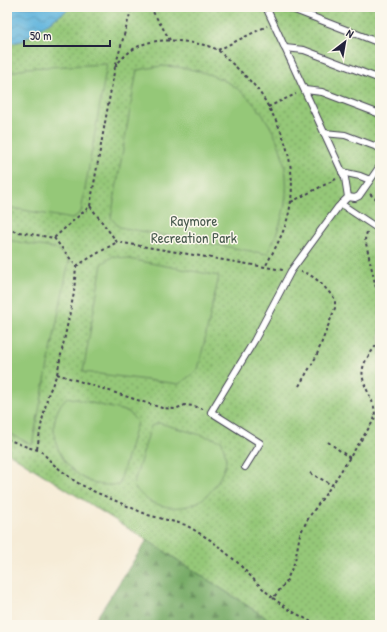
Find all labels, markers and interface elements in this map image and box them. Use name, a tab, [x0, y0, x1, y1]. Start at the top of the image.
scale bar	[24, 22, 110, 48]
north arrow	[325, 22, 365, 62]
text: N	[344, 26, 356, 41]
text: 50 m	[30, 27, 51, 44]
park label: Raymore Recreation Park	[151, 210, 237, 248]

